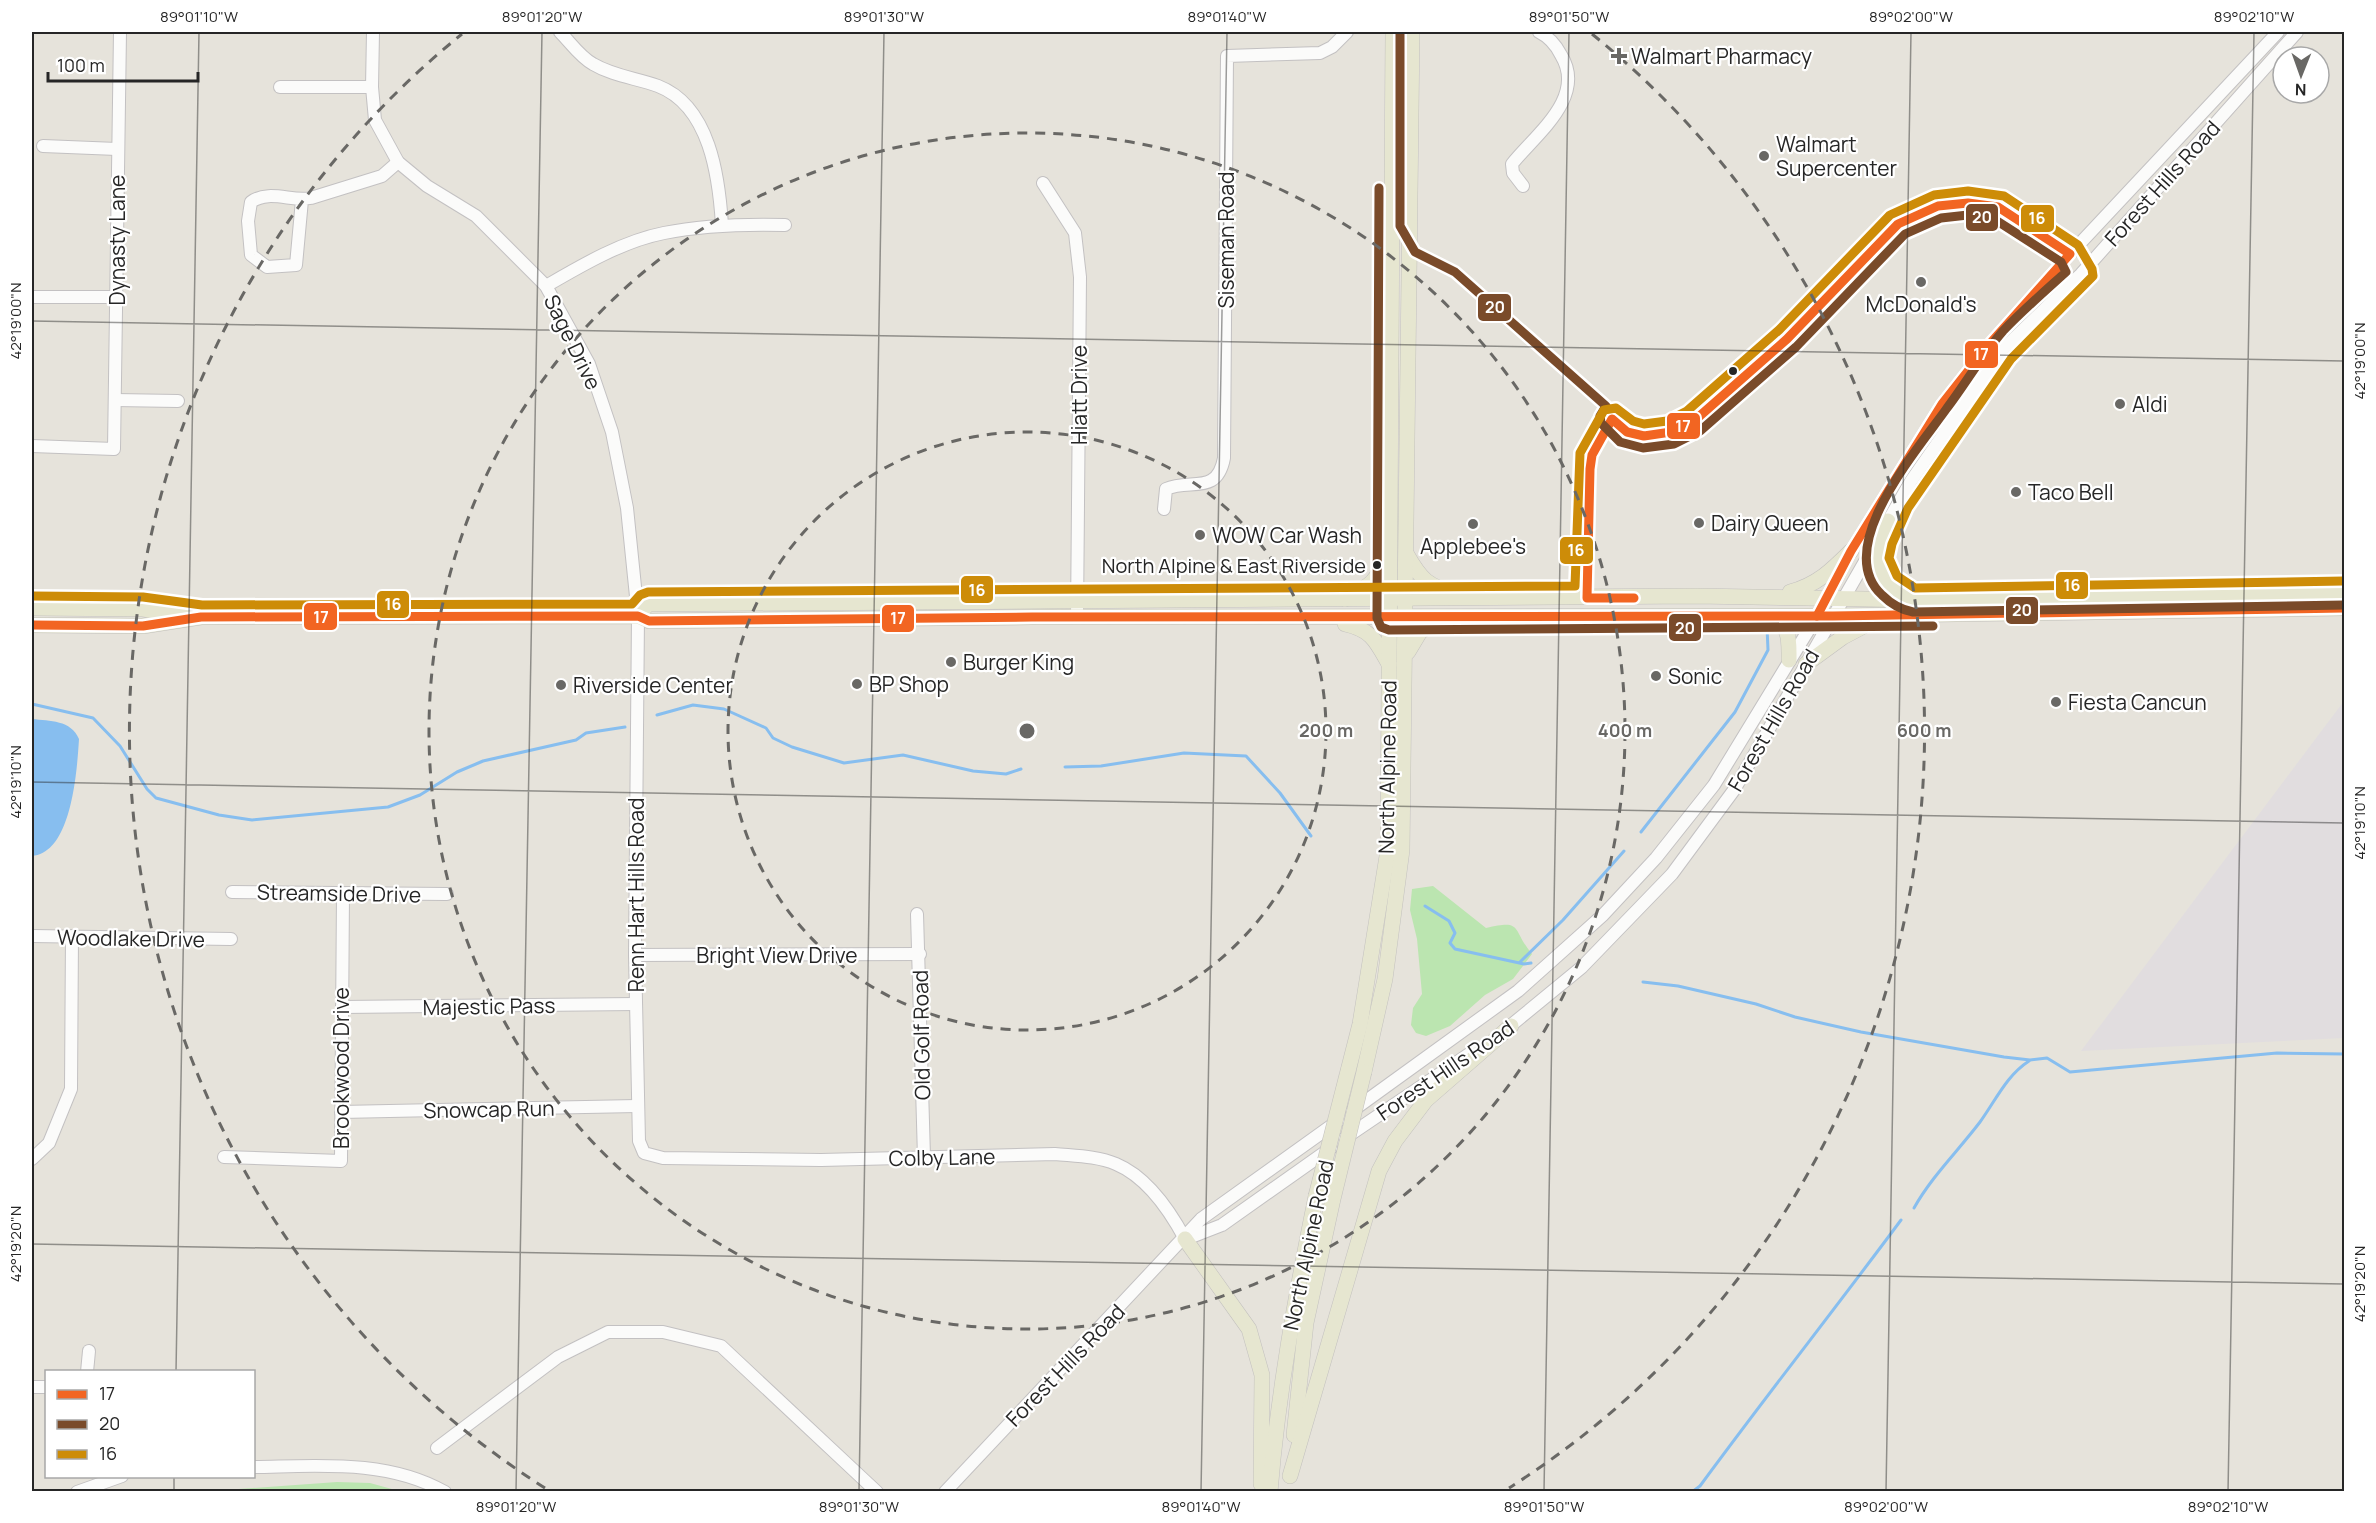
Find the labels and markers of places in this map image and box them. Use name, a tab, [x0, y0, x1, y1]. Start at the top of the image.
place label: Walmart Pharmacy	[1631, 42, 1812, 70]
marker: Walmart Pharmacy	[1612, 49, 1626, 63]
place label: Walmart Supercenter	[1776, 130, 1897, 182]
marker: Walmart Supercenter	[1757, 149, 1771, 163]
marker: McDonald's	[1914, 275, 1928, 289]
place label: McDonald's	[1865, 290, 1977, 318]
unlabelled marker	[1727, 365, 1739, 377]
place label: Aldi	[2132, 390, 2168, 418]
marker: Aldi	[2113, 397, 2127, 411]
place label: Taco Bell	[2028, 478, 2114, 506]
marker: Taco Bell	[2009, 485, 2023, 499]
place label: Dairy Queen	[1711, 509, 1829, 537]
marker: Dairy Queen	[1692, 516, 1706, 530]
marker: Applebee's	[1466, 517, 1480, 531]
place label: WOW Car Wash	[1212, 521, 1362, 549]
marker: WOW Car Wash	[1193, 528, 1207, 542]
place label: Applebee's	[1420, 532, 1526, 560]
place label: North Alpine & East Riverside	[1102, 552, 1366, 579]
marker: North Alpine & East Riverside	[1371, 559, 1383, 571]
place label: Burger King	[963, 648, 1074, 676]
marker: Burger King	[944, 655, 958, 669]
place label: Sonic	[1668, 662, 1722, 690]
marker: Sonic	[1649, 669, 1663, 683]
place label: BP Shop	[869, 670, 949, 698]
place label: Riverside Center	[573, 671, 733, 699]
marker: BP Shop	[850, 677, 864, 691]
marker: Riverside Center	[554, 678, 568, 692]
place label: Fiesta Cancun	[2068, 688, 2207, 716]
marker: Fiesta Cancun	[2049, 695, 2063, 709]
centre of rings	[1017, 721, 1037, 741]

